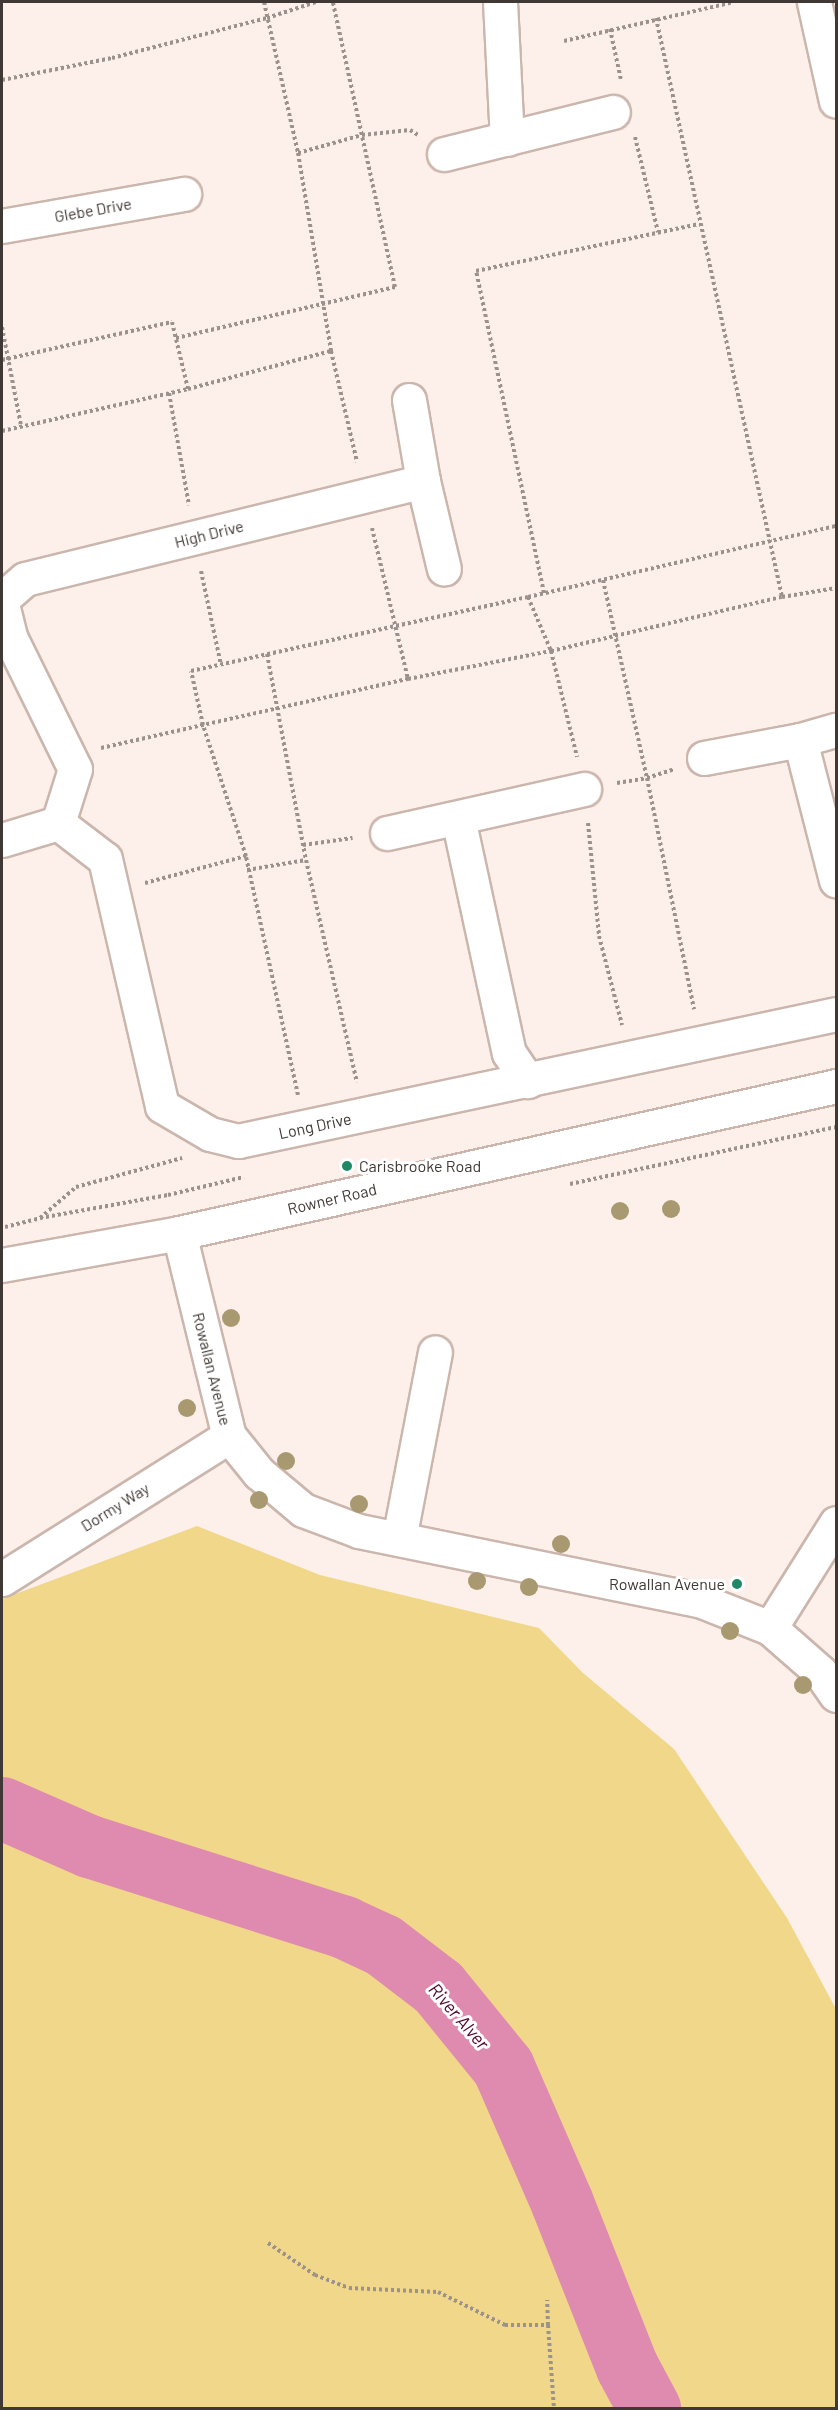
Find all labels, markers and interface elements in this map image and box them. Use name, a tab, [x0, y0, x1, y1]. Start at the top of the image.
street label: Glebe Drive	[53, 194, 133, 226]
street label: High Drive	[172, 516, 246, 552]
street label: Long Drive	[277, 1109, 353, 1143]
place label: Carisbrooke Road	[359, 1156, 481, 1176]
marker: Carisbrooke Road	[340, 1159, 354, 1173]
street label: Rowner Road	[285, 1179, 379, 1219]
street label: Rowallan Avenue	[189, 1310, 235, 1428]
street label: Dormy Way	[77, 1479, 153, 1535]
place label: Rowallan Avenue	[609, 1574, 725, 1594]
marker: Rowallan Avenue	[730, 1577, 744, 1591]
water label: River Alver	[424, 1979, 494, 2053]

